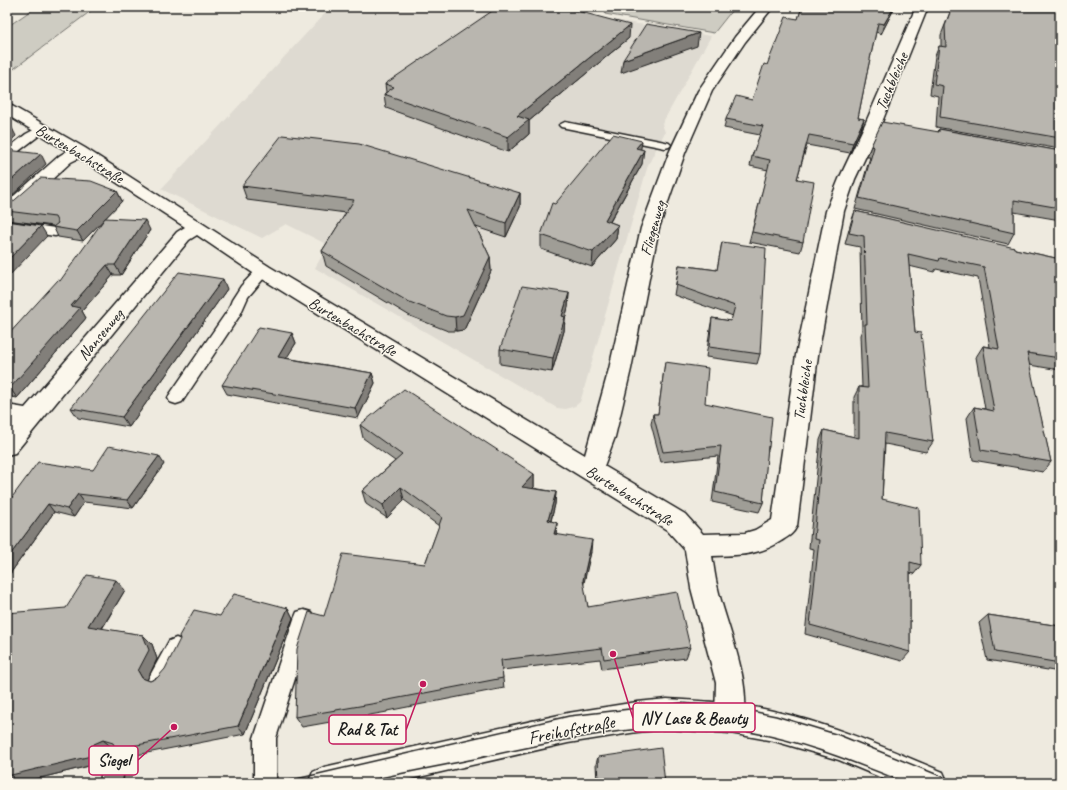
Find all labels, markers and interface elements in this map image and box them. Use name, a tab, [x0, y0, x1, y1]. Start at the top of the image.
street label: Tuchbleiche	[871, 48, 914, 113]
street label: Burtenbachstraße	[32, 120, 129, 189]
street label: Fliegenweg	[636, 197, 671, 258]
street label: Burtenbachstraße	[305, 293, 402, 362]
street label: Nansenweg	[74, 304, 129, 364]
street label: Tuchbleiche	[789, 357, 817, 422]
street label: Burtenbachstraße	[582, 461, 678, 532]
callout: NY Lase & Beauty	[633, 703, 755, 732]
text: NY Lase & Beauty	[641, 708, 749, 729]
street label: Freihofstraße	[526, 710, 618, 750]
callout: Rad & Tat	[329, 715, 406, 744]
text: Rad & Tat	[337, 719, 400, 740]
callout: Siegel	[89, 746, 138, 775]
text: Siegel	[98, 750, 133, 771]

